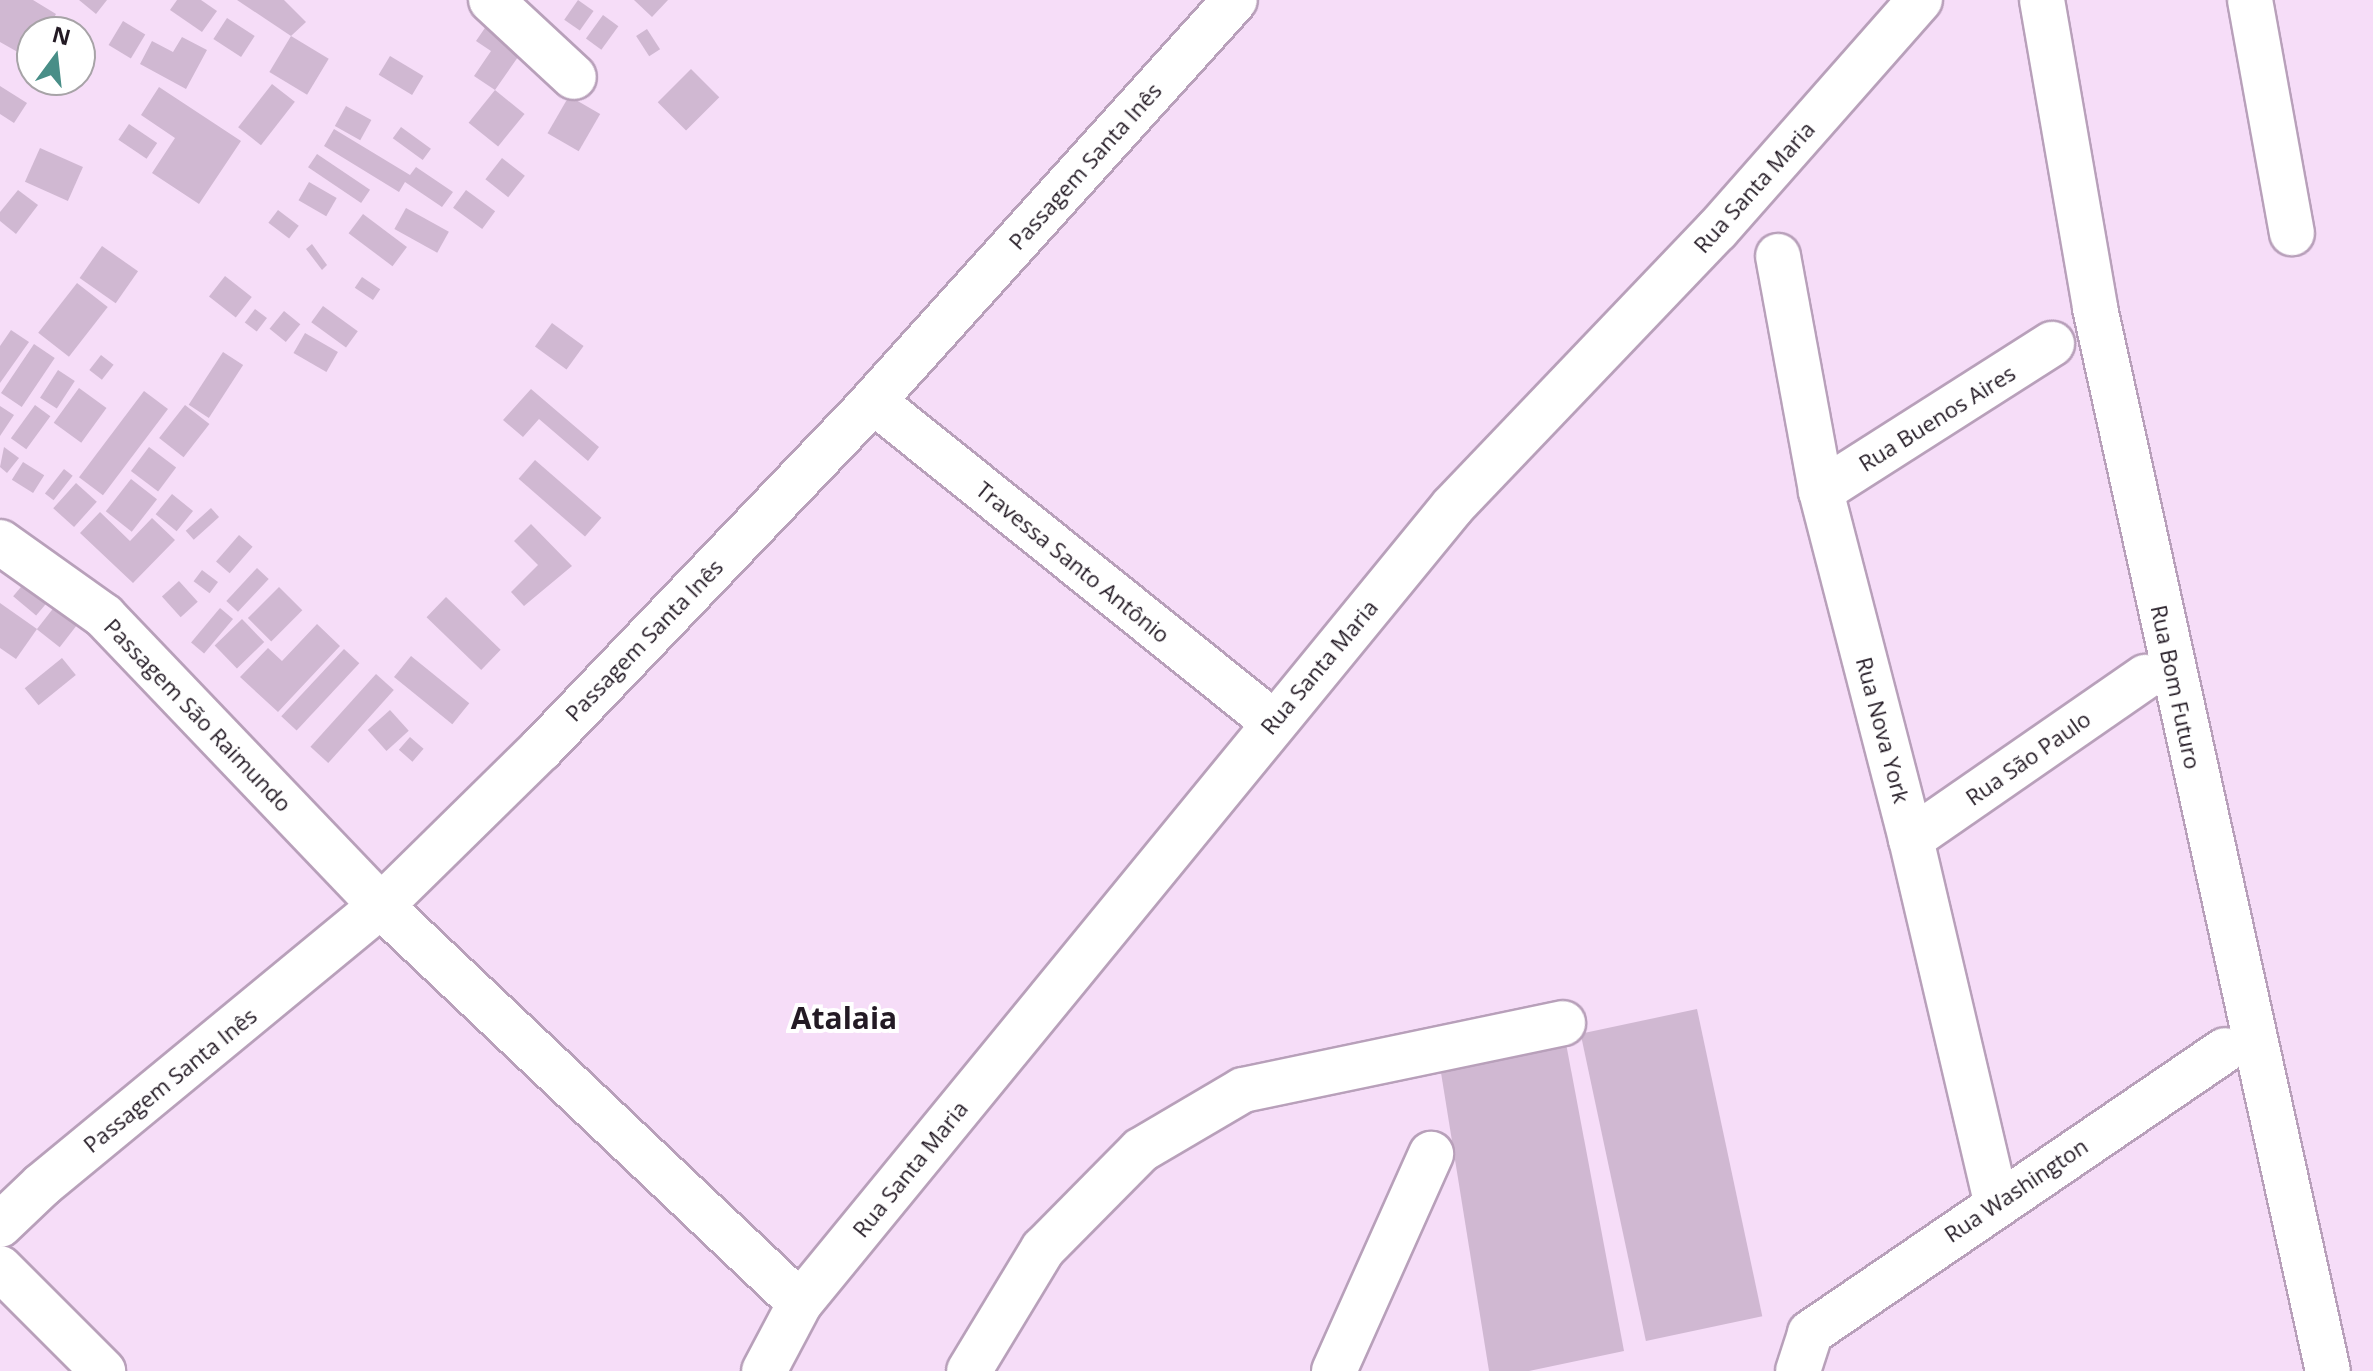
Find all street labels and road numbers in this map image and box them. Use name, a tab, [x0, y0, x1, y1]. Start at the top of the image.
street label: Passagem Santa Inês	[1003, 77, 1167, 255]
street label: Rua Santa Maria	[1688, 116, 1820, 258]
street label: Rua Buenos Aires	[1854, 359, 2020, 477]
street label: Travessa Santo Antônio	[971, 476, 1175, 648]
street label: Passagem Santa Inês	[560, 553, 728, 727]
street label: Rua Santa Maria	[1255, 594, 1383, 740]
street label: Rua Bom Futuro	[2146, 603, 2206, 771]
street label: Passagem São Raimundo	[99, 613, 297, 817]
street label: Rua Nova York	[1851, 654, 1915, 806]
street label: Rua São Paulo	[1961, 705, 2095, 811]
street label: Passagem Santa Inês	[78, 1002, 262, 1158]
street label: Rua Santa Maria	[847, 1096, 973, 1242]
street label: Rua Washington	[1939, 1132, 2093, 1248]

